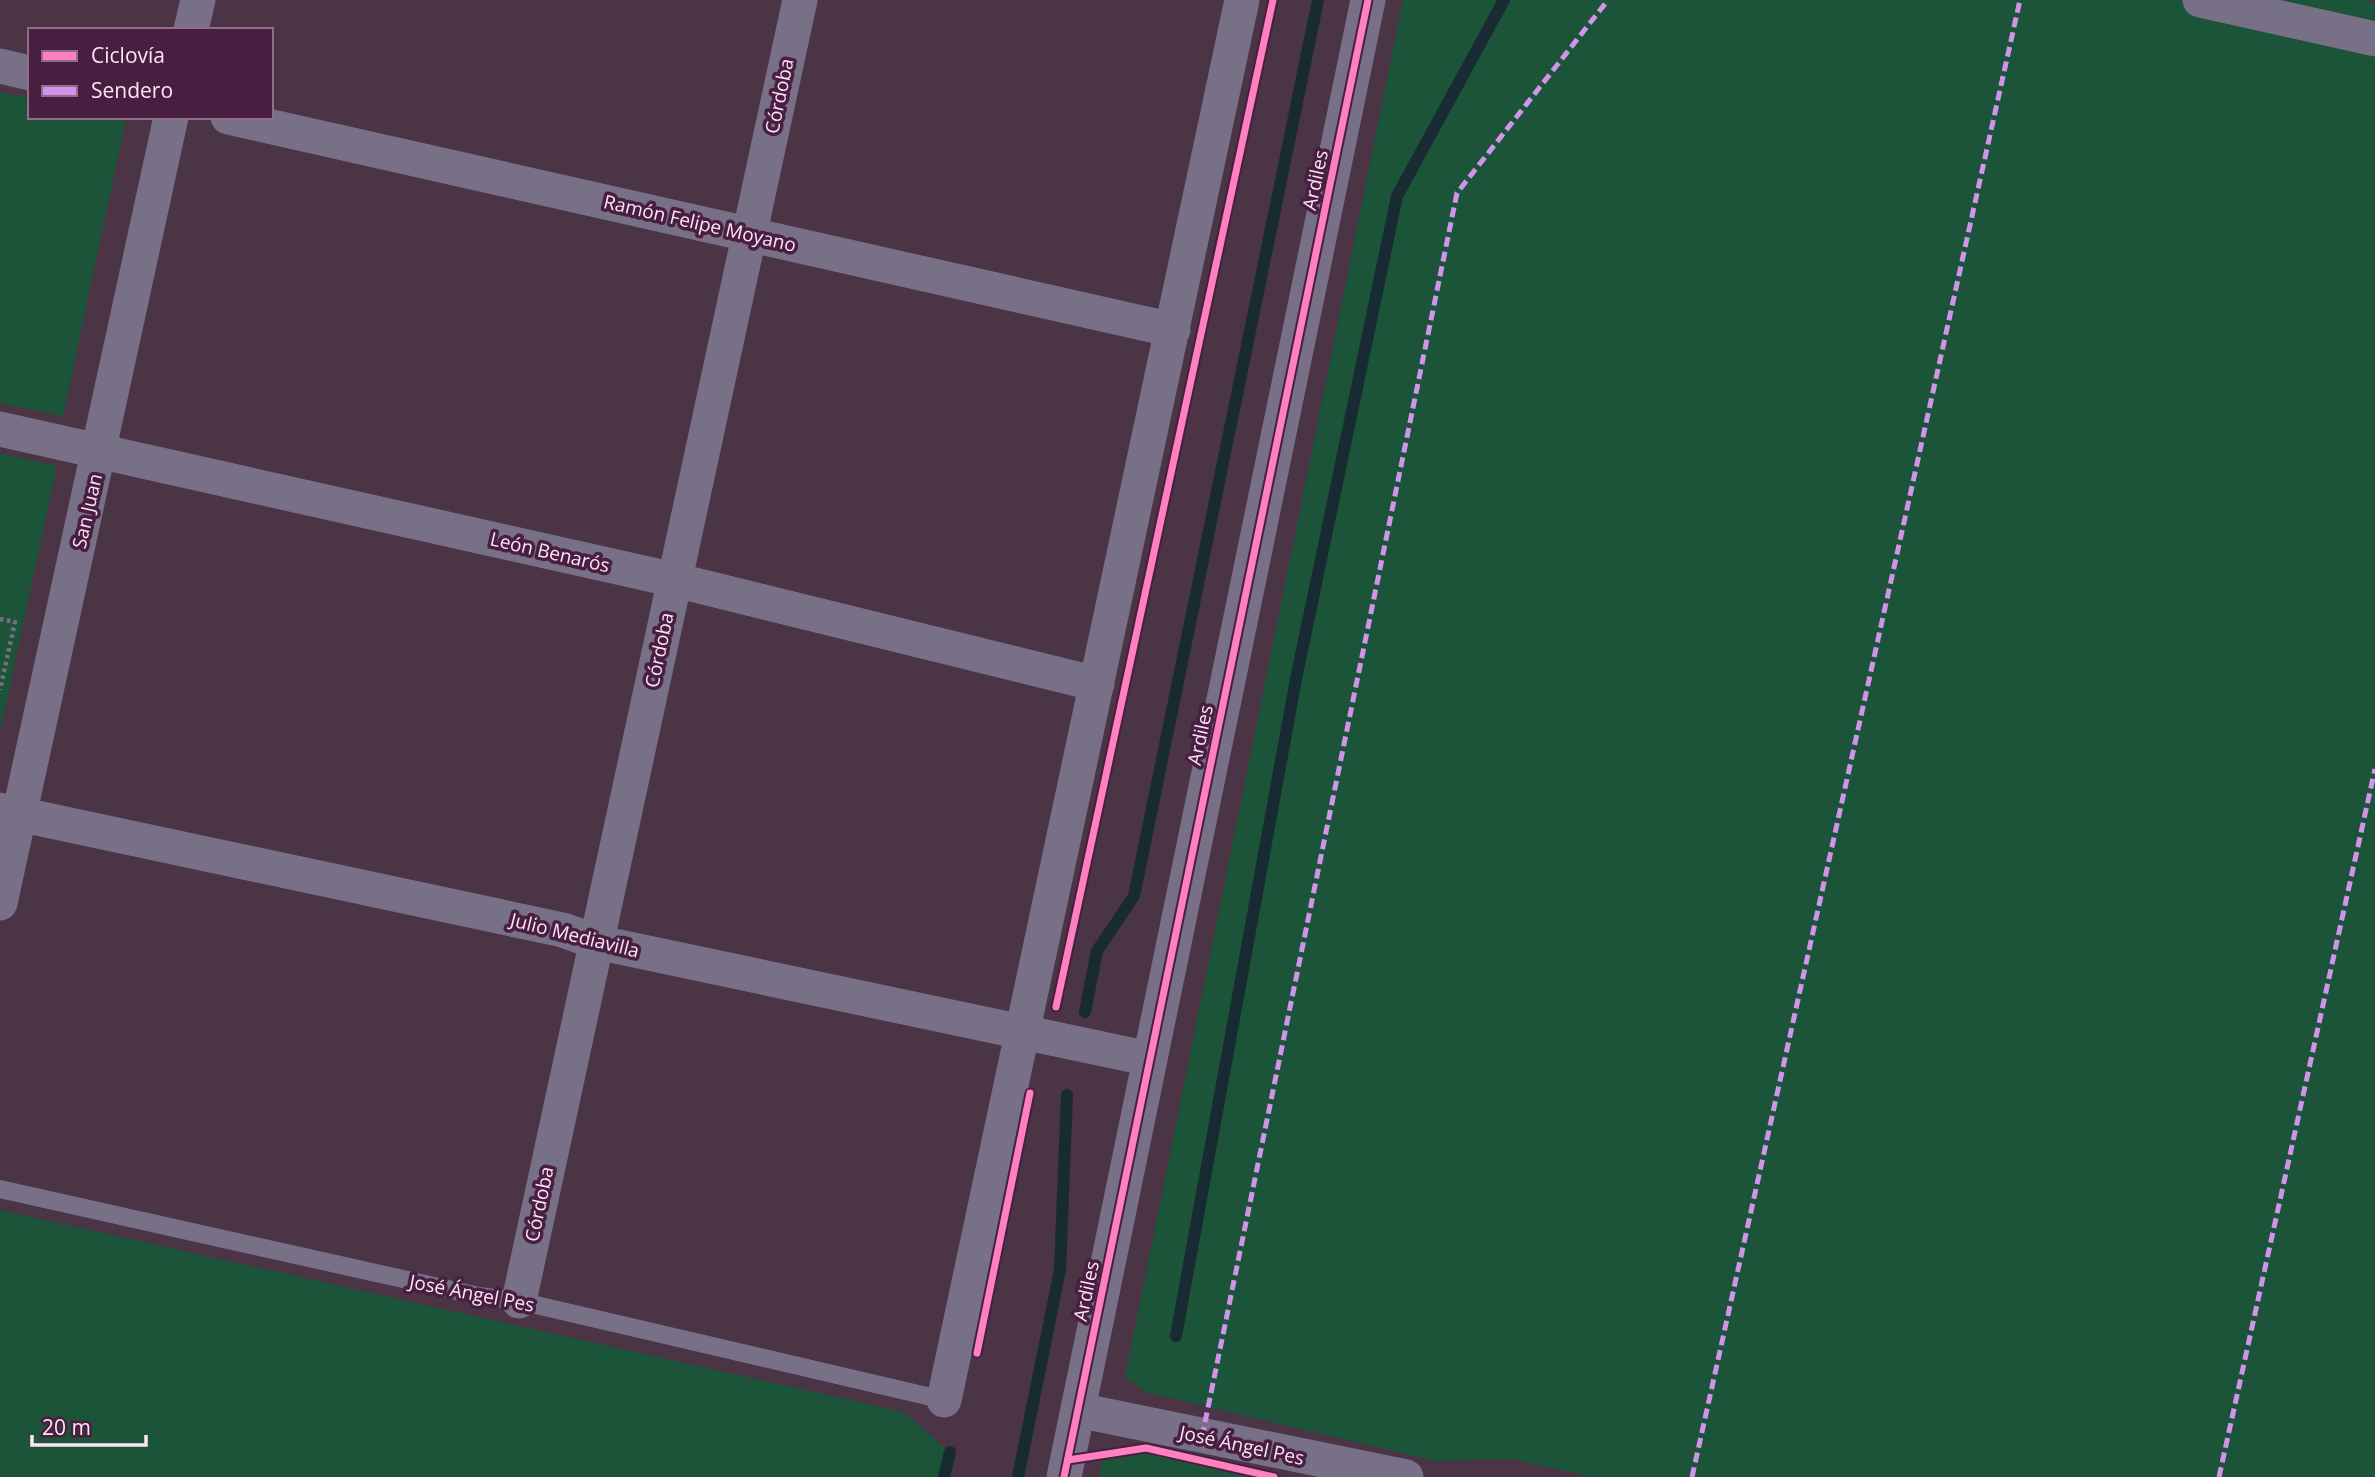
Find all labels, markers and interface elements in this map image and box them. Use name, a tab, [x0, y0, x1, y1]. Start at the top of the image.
legend	[28, 28, 273, 119]
text: Ciclovía	[91, 41, 165, 69]
street label: Córdoba	[758, 56, 800, 136]
text: Sendero	[91, 76, 173, 104]
street label: Ardiles	[1296, 148, 1334, 212]
street label: Ramón Felipe Moyano	[601, 188, 799, 258]
street label: San Juan	[66, 471, 108, 551]
street label: León Benarós	[488, 526, 612, 578]
street label: Córdoba	[638, 610, 680, 690]
street label: Ardiles	[1181, 703, 1219, 767]
street label: Julio Mediavilla	[506, 906, 642, 964]
street label: Córdoba	[518, 1164, 560, 1244]
street label: Ardiles	[1067, 1259, 1105, 1323]
street label: José Ángel Pes	[405, 1268, 537, 1318]
scale bar	[32, 1404, 145, 1448]
text: 20 m	[42, 1413, 91, 1441]
street label: José Ángel Pes	[1175, 1419, 1307, 1471]

